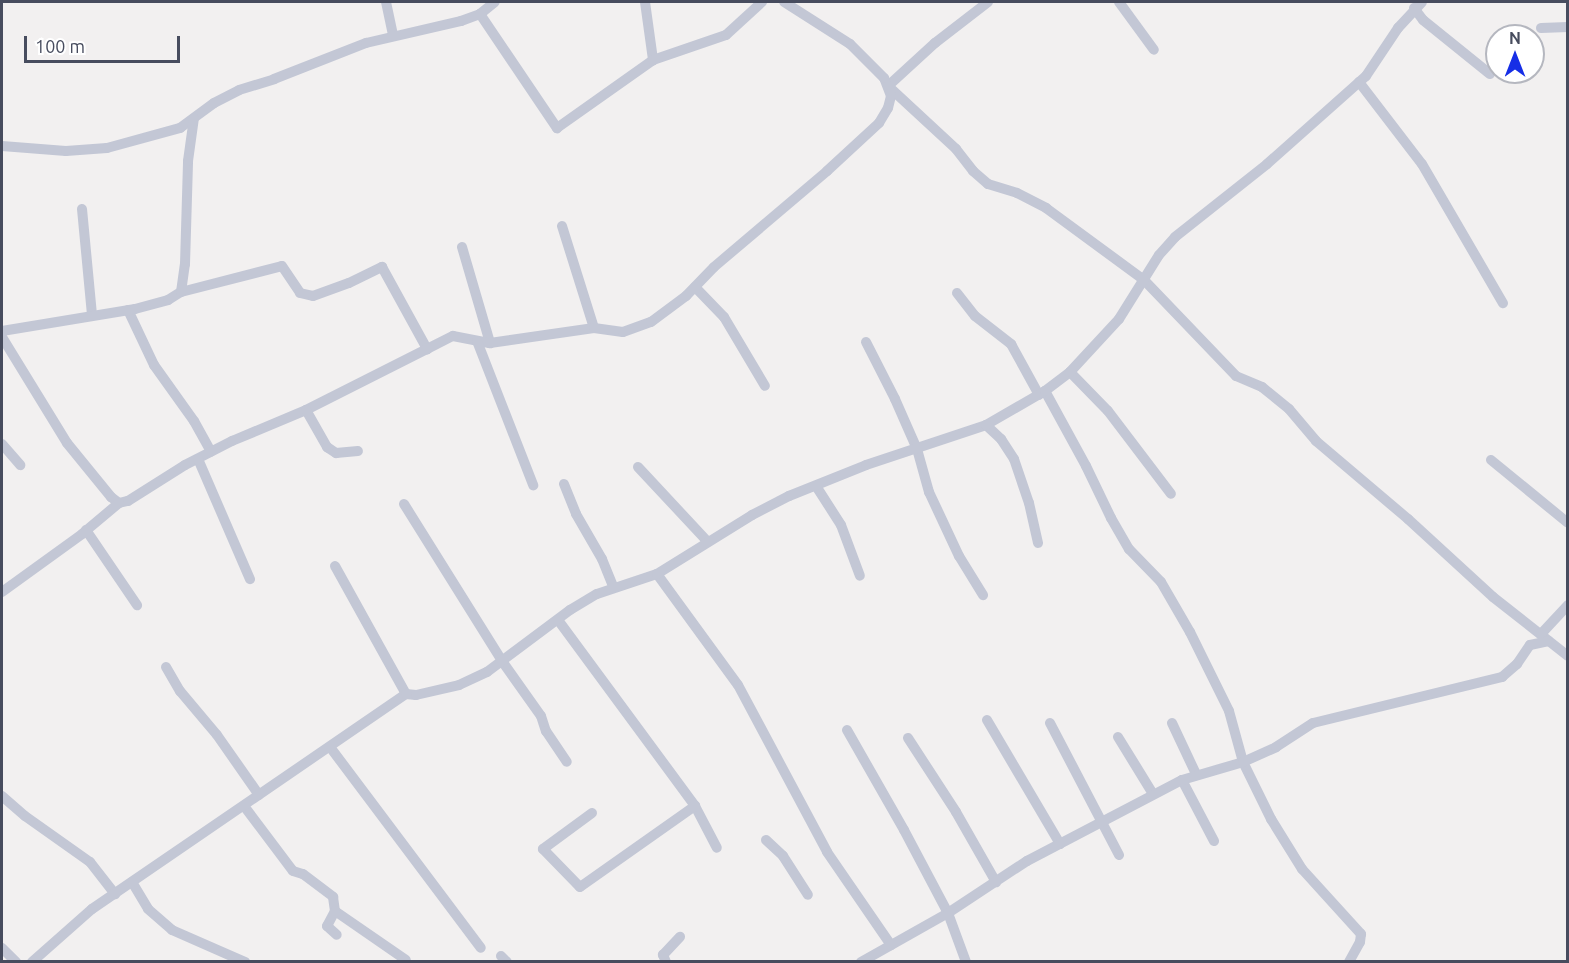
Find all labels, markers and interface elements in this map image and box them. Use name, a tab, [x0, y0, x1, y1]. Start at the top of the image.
scale bar	[27, 24, 183, 62]
north arrow	[1485, 24, 1545, 84]
text: N	[1509, 29, 1521, 47]
text: 100 m	[35, 36, 85, 56]

